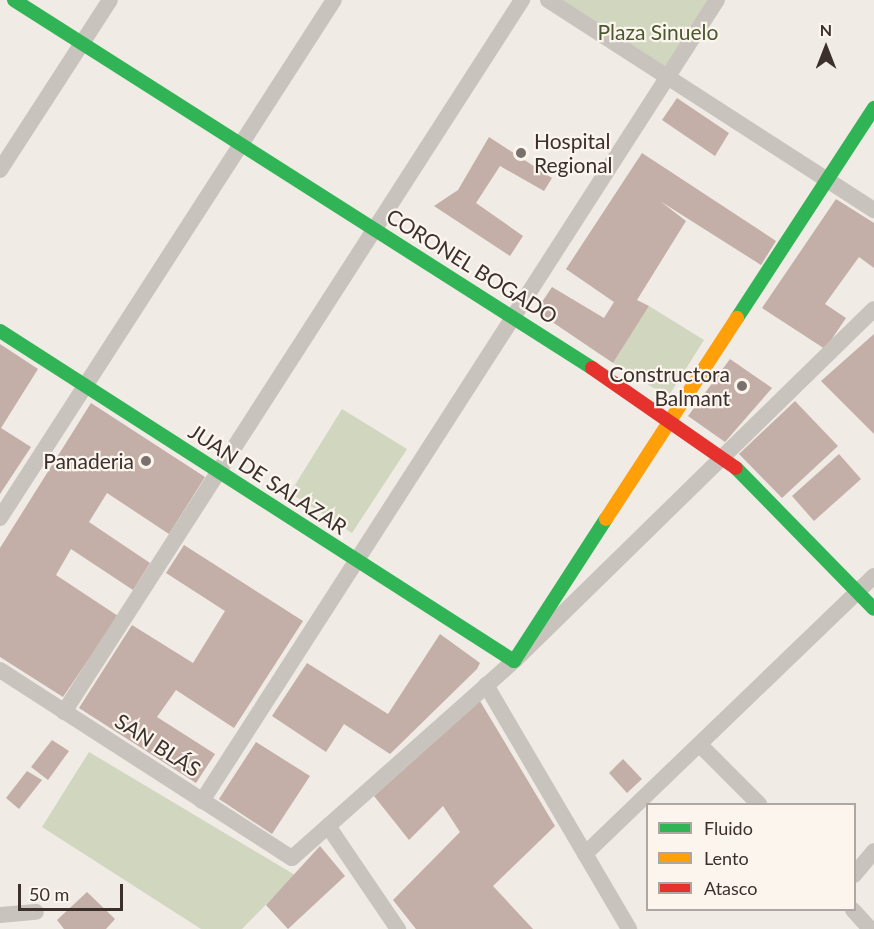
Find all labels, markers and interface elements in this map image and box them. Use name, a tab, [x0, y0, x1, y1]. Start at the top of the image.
north arrow	[796, 18, 856, 78]
park label: Plaza Sinuelo	[598, 19, 718, 45]
text: N	[820, 20, 832, 39]
place label: Hospital Regional	[534, 128, 613, 178]
marker: Hospital Regional	[512, 144, 530, 162]
street label: CORONEL BOGADO	[382, 203, 562, 329]
place label: Constructora Balmant	[609, 361, 730, 411]
marker: Constructora Balmant	[735, 379, 749, 393]
street label: JUAN DE SALAZAR	[184, 418, 352, 540]
place label: Panaderia	[43, 448, 134, 474]
marker: Panaderia	[139, 454, 153, 468]
street label: SAN BLÁS	[111, 708, 205, 782]
legend	[646, 803, 856, 911]
text: Fluido	[704, 817, 753, 839]
text: Lento	[704, 847, 749, 869]
scale bar	[21, 872, 126, 910]
text: Atasco	[704, 877, 757, 899]
text: 50 m	[29, 883, 69, 905]

